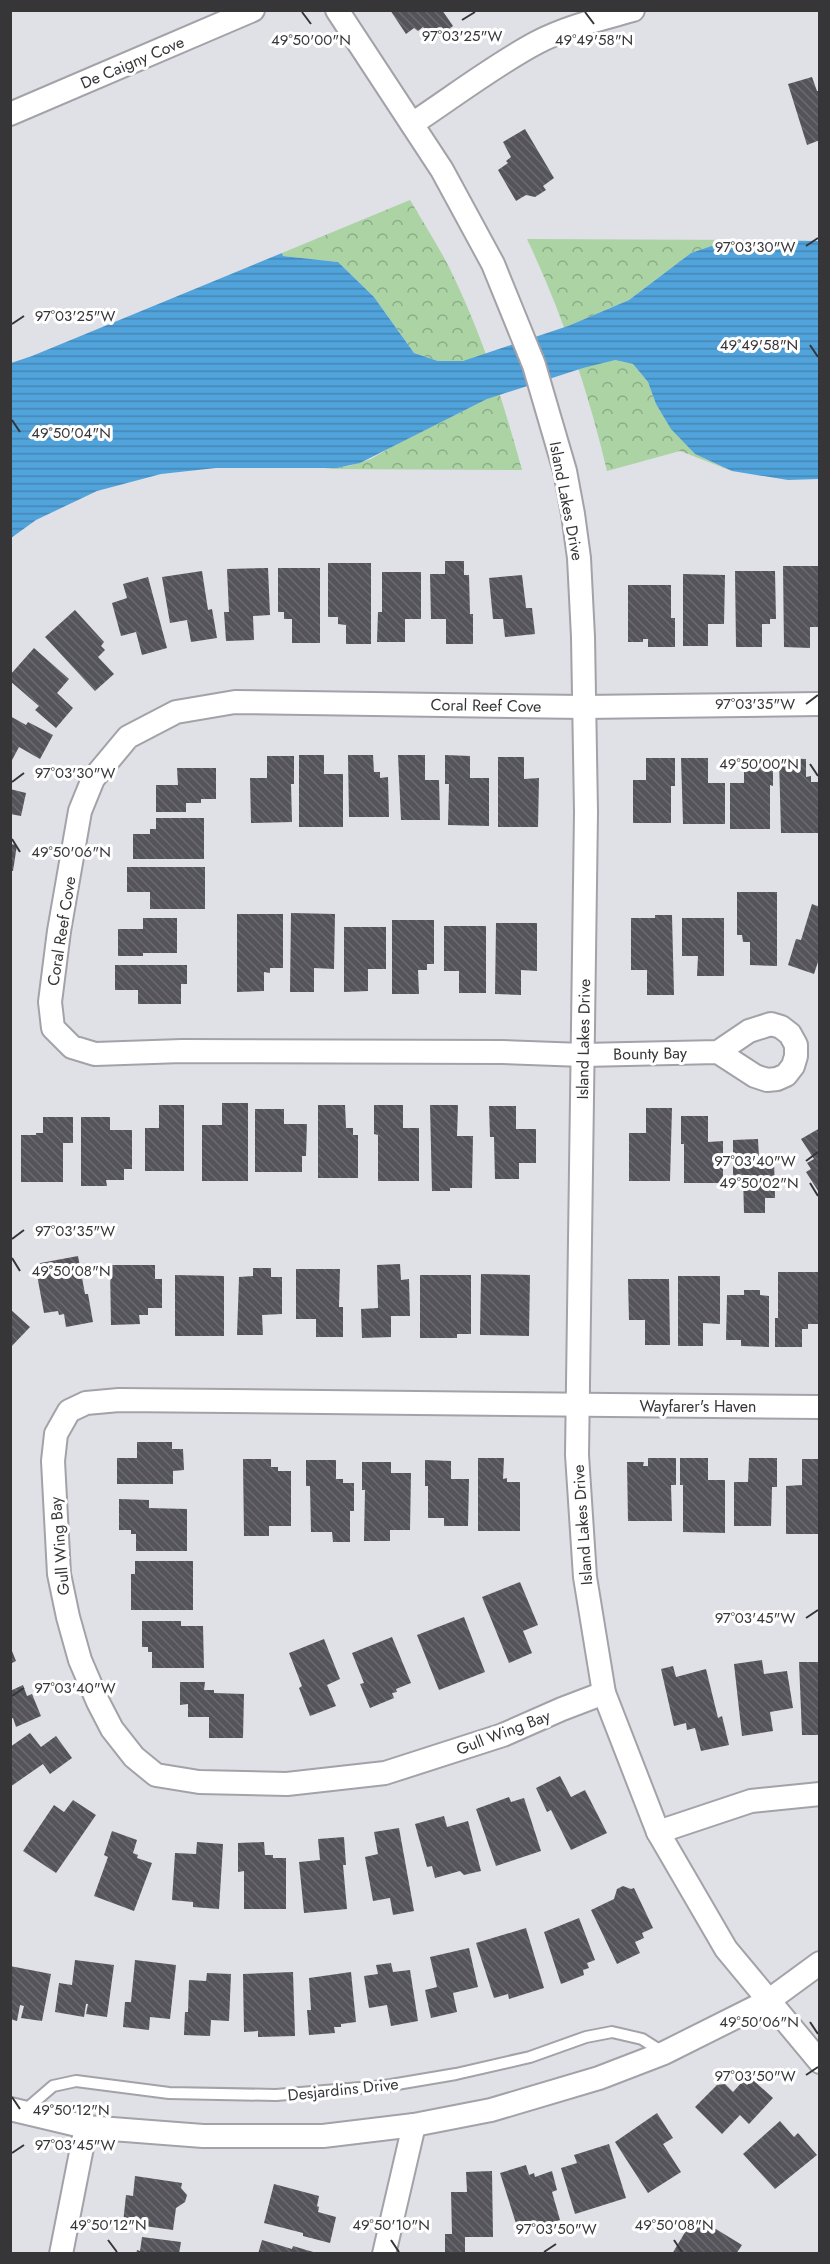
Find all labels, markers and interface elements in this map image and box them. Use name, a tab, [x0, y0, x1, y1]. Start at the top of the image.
text: 97°03'25"W	[422, 25, 502, 47]
text: 49°50'00"N	[271, 29, 351, 51]
text: 49°49'58"N	[555, 29, 633, 51]
street label: De Caigny Cove	[77, 30, 188, 95]
text: 97°03'30"W	[715, 236, 796, 258]
text: 97°03'25"W	[35, 305, 115, 327]
text: 49°49'58"N	[720, 334, 798, 356]
text: 49°50'04"N	[31, 422, 111, 444]
street label: Island Lakes Drive	[544, 440, 589, 563]
street label: Coral Reef Cove	[430, 693, 542, 718]
text: 97°03'35"W	[715, 693, 795, 715]
text: 49°50'00"N	[719, 753, 799, 775]
text: 97°03'30"W	[35, 762, 116, 784]
text: 49°50'06"N	[31, 841, 111, 863]
street label: Coral Reef Cove	[41, 875, 82, 988]
street label: Island Lakes Drive	[571, 978, 596, 1100]
street label: Bounty Bay	[613, 1041, 688, 1066]
text: 97°03'40"W	[714, 1150, 796, 1172]
text: 49°50'02"N	[719, 1172, 799, 1194]
text: 97°03'35"W	[35, 1220, 115, 1242]
text: 49°50'08"N	[31, 1260, 111, 1282]
street label: Wayfarer's Haven	[640, 1395, 756, 1418]
street label: Island Lakes Drive	[567, 1464, 598, 1586]
street label: Gull Wing Bay	[44, 1495, 75, 1596]
text: 97°03'45"W	[715, 1607, 796, 1629]
text: 97°03'40"W	[34, 1677, 116, 1699]
street label: Gull Wing Bay	[453, 1704, 554, 1761]
text: 49°50'06"N	[719, 2011, 799, 2033]
text: 97°03'50"W	[715, 2065, 796, 2087]
street label: Desjardins Drive	[287, 2072, 400, 2107]
text: 49°50'12"N	[32, 2099, 110, 2121]
text: 97°03'45"W	[35, 2134, 116, 2156]
text: 49°50'12"N	[69, 2214, 147, 2236]
text: 49°50'10"N	[352, 2214, 430, 2236]
text: 49°50'08"N	[634, 2214, 714, 2236]
text: 97°03'50"W	[516, 2218, 597, 2240]

